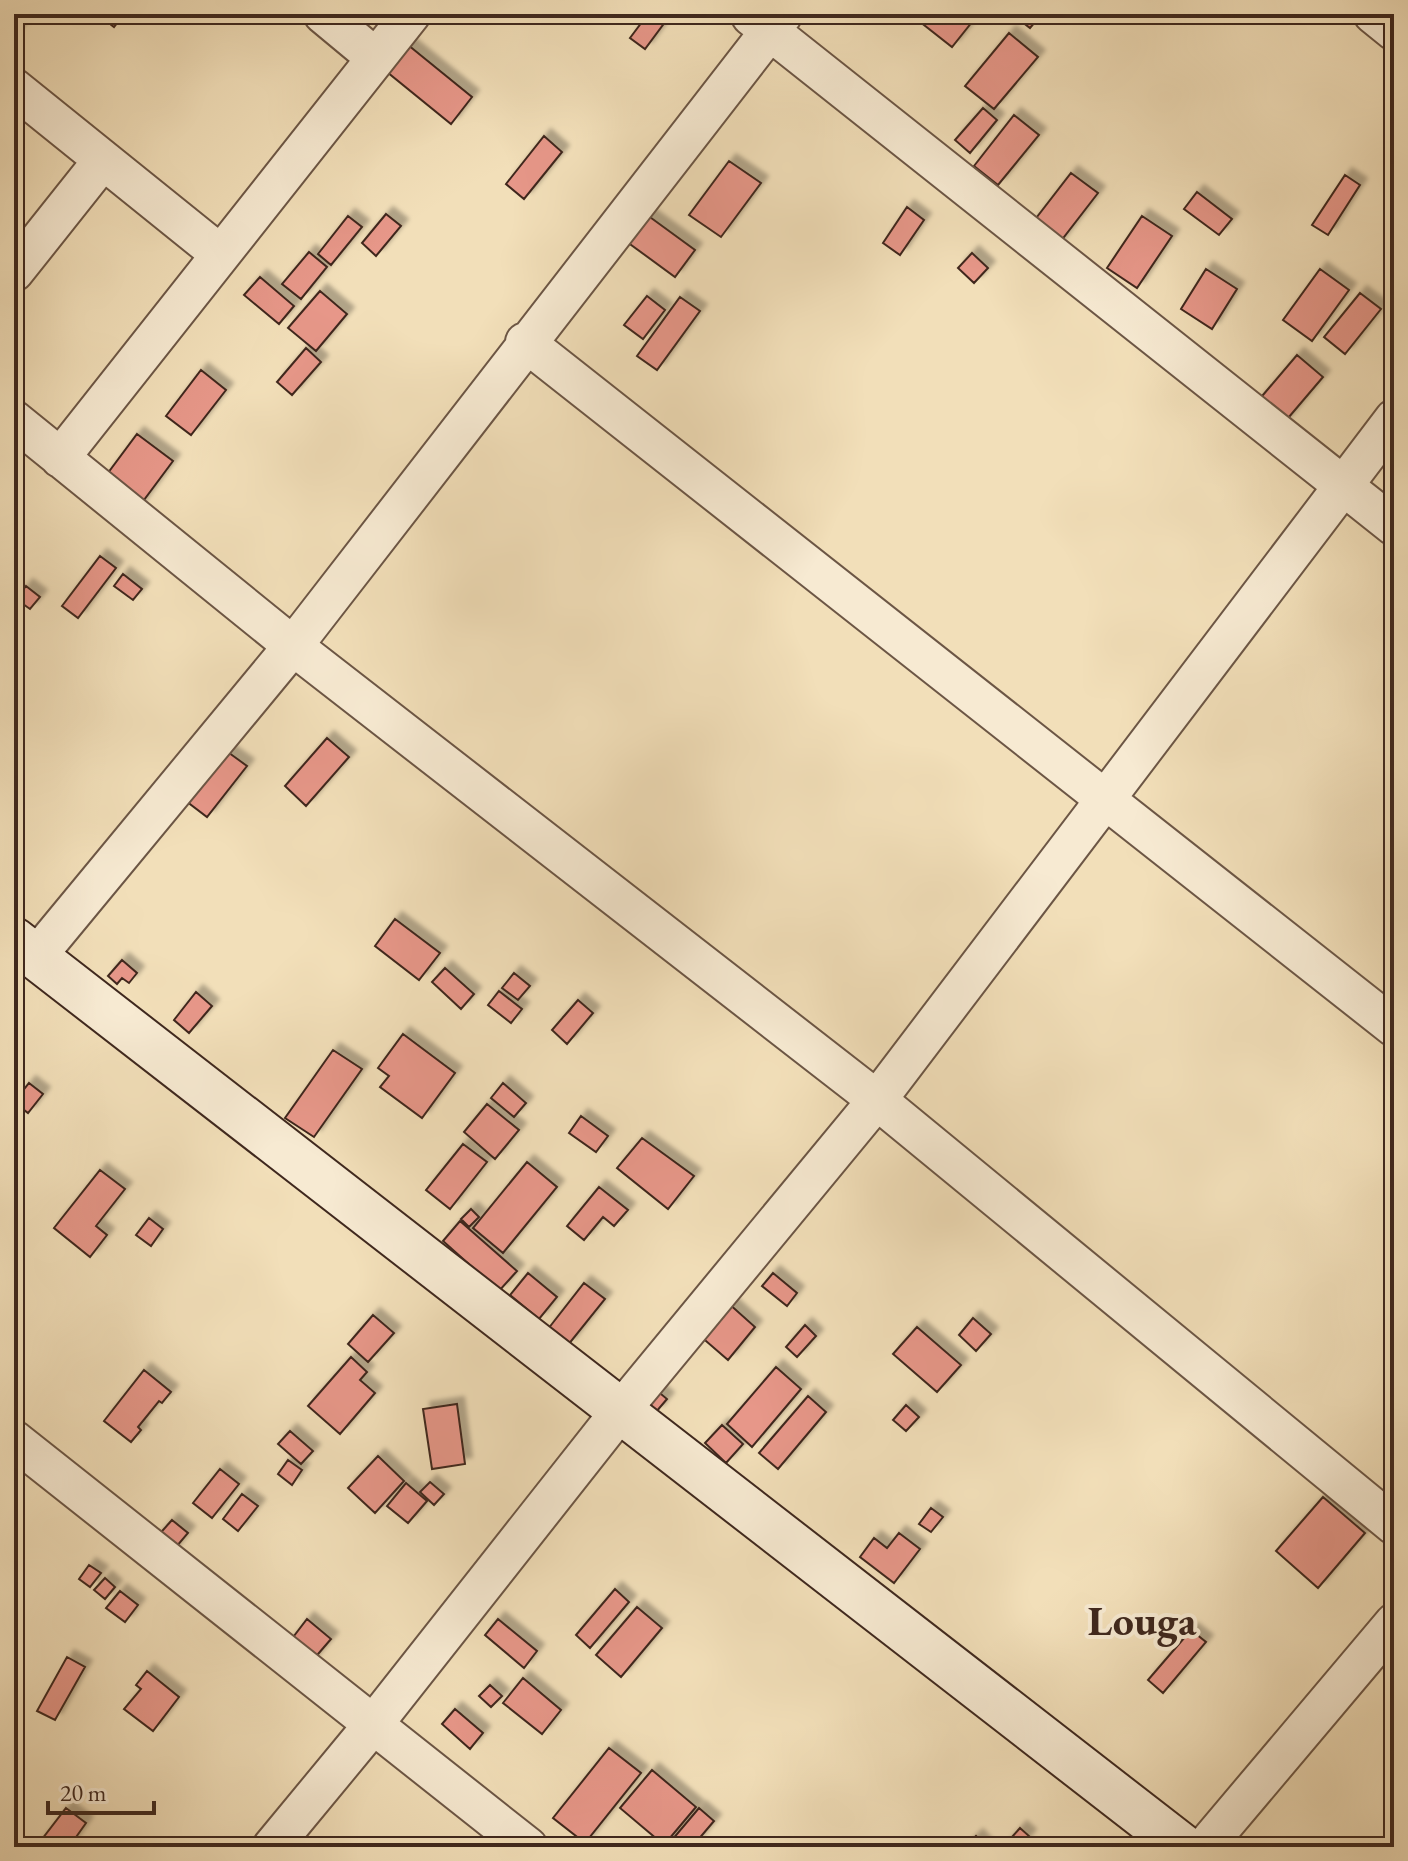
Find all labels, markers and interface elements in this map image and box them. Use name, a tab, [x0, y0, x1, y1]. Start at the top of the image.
district label: Louga	[1088, 1593, 1197, 1648]
scale bar	[48, 1765, 154, 1815]
text: 20 m	[60, 1777, 107, 1808]

